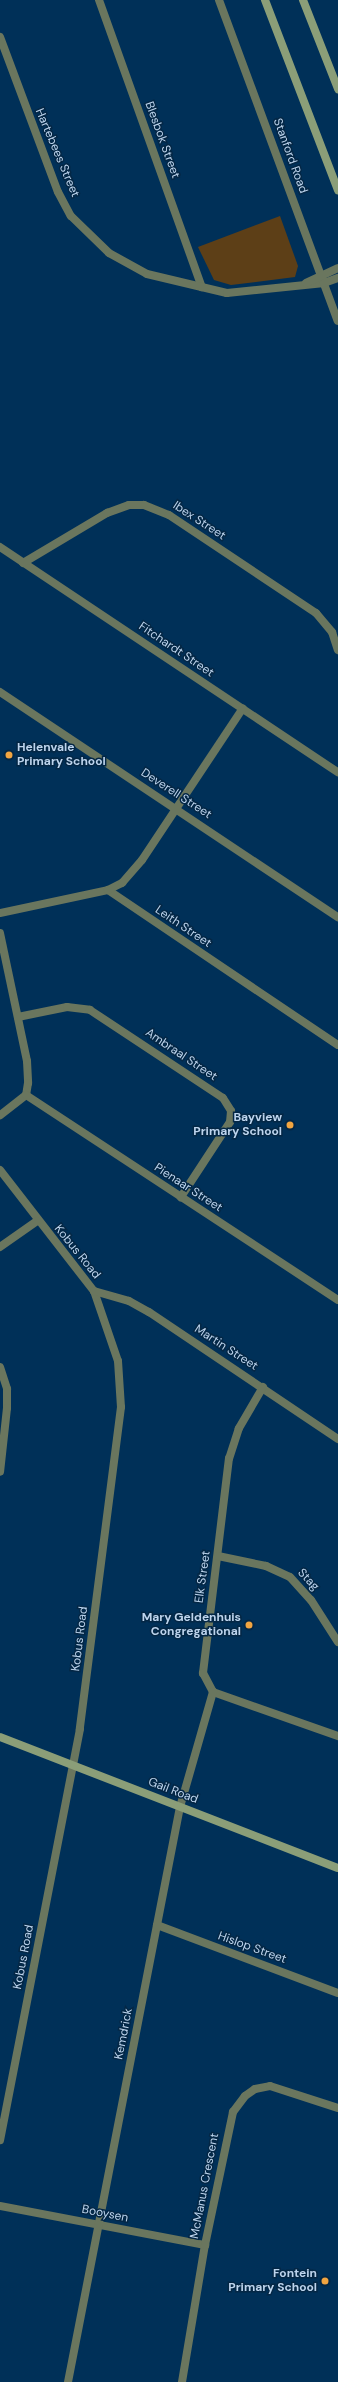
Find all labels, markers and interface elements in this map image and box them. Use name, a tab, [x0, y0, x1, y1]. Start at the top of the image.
street label: Blesbok Street	[141, 100, 183, 180]
street label: Hartebees Street	[32, 107, 82, 199]
street label: Stanford Road	[270, 116, 310, 196]
street label: Ibex Street	[170, 499, 228, 543]
street label: Fitchardt Street	[136, 619, 216, 681]
place label: Helenvale Primary School	[17, 741, 106, 769]
marker: Helenvale Primary School	[4, 750, 14, 760]
street label: Deverell Street	[138, 766, 214, 822]
street label: Leith Street	[152, 903, 214, 951]
street label: Ambraal Street	[142, 1026, 220, 1084]
place label: Bayview Primary School	[193, 1111, 282, 1139]
marker: Bayview Primary School	[285, 1120, 295, 1130]
street label: Pienaar Street	[151, 1161, 225, 1215]
street label: Kobus Road	[51, 1222, 103, 1282]
street label: Martin Street	[192, 1322, 260, 1374]
street label: Elk Street	[192, 1550, 214, 1604]
street label: Stag	[294, 1566, 322, 1594]
street label: Kobus Road	[69, 1606, 91, 1672]
place label: Mary Geldenhuis Congregational	[142, 1611, 241, 1639]
marker: Mary Geldenhuis Congregational	[244, 1620, 254, 1630]
street label: Gail Road	[146, 1775, 200, 1807]
street label: Kobus Road	[11, 1924, 37, 1990]
street label: Hislop Street	[216, 1929, 288, 1967]
street label: Kemdrick	[112, 2007, 136, 2061]
street label: McManus Crescent	[188, 2132, 222, 2240]
street label: Booysen	[81, 2202, 129, 2226]
place label: Fontein Primary School	[228, 2267, 317, 2295]
marker: Fontein Primary School	[320, 2276, 330, 2286]

